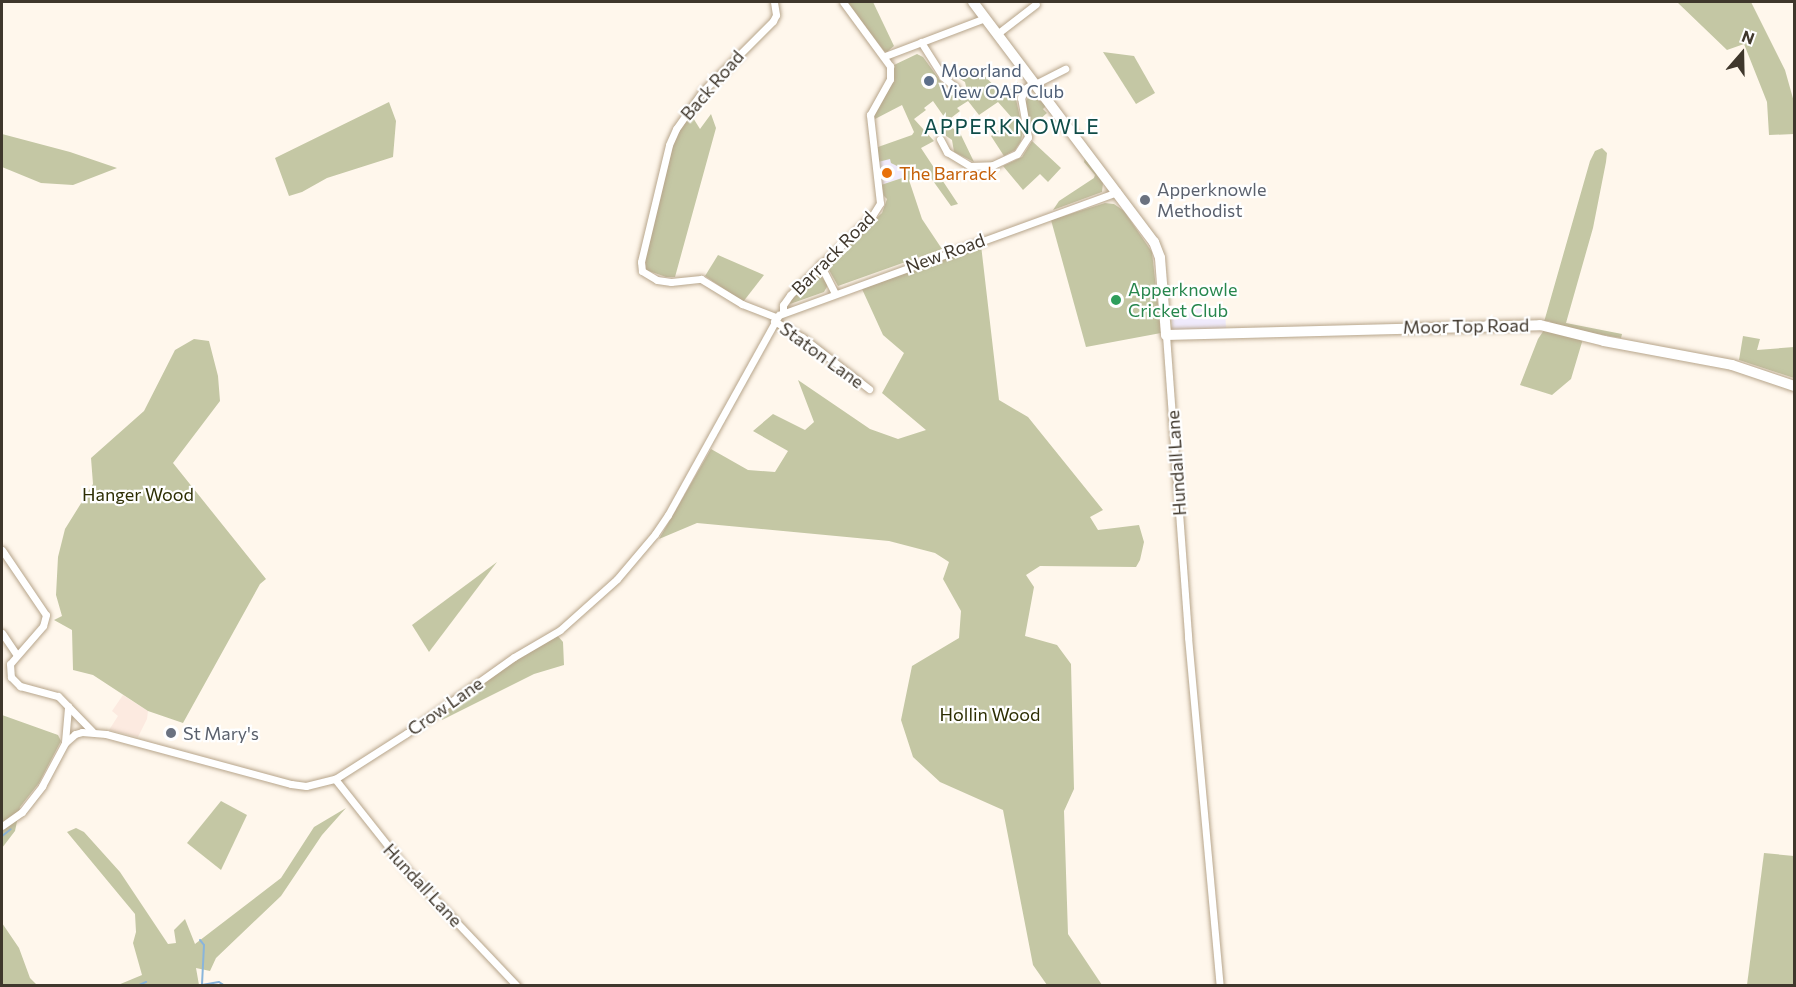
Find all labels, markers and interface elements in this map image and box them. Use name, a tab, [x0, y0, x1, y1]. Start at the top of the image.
north arrow	[1712, 24, 1772, 84]
text: N	[1739, 26, 1757, 48]
street label: Back Road	[676, 46, 748, 124]
place label: Moorland View OAP Club	[941, 60, 1064, 103]
marker: Moorland View OAP Club	[922, 74, 936, 88]
district label: APPERKNOWLE	[924, 113, 1100, 139]
place label: The Barrack	[899, 162, 997, 184]
marker: The Barrack	[880, 166, 894, 180]
place label: Apperknowle Methodist	[1157, 179, 1266, 222]
marker: Apperknowle Methodist	[1138, 193, 1152, 207]
street label: Barrack Road	[787, 207, 879, 299]
street label: New Road	[902, 229, 988, 277]
place label: Apperknowle Cricket Club	[1128, 279, 1237, 322]
marker: Apperknowle Cricket Club	[1109, 293, 1123, 307]
street label: Moor Top Road	[1403, 314, 1529, 338]
street label: Staton Lane	[776, 317, 868, 393]
street label: Hundall Lane	[1162, 409, 1190, 517]
park label: Hanger Wood	[82, 483, 194, 505]
street label: Crow Lane	[403, 672, 487, 740]
park label: Hollin Wood	[940, 703, 1040, 725]
place label: St Mary's	[183, 722, 259, 744]
marker: St Mary's	[164, 726, 178, 740]
street label: Hundall Lane	[379, 839, 467, 931]

